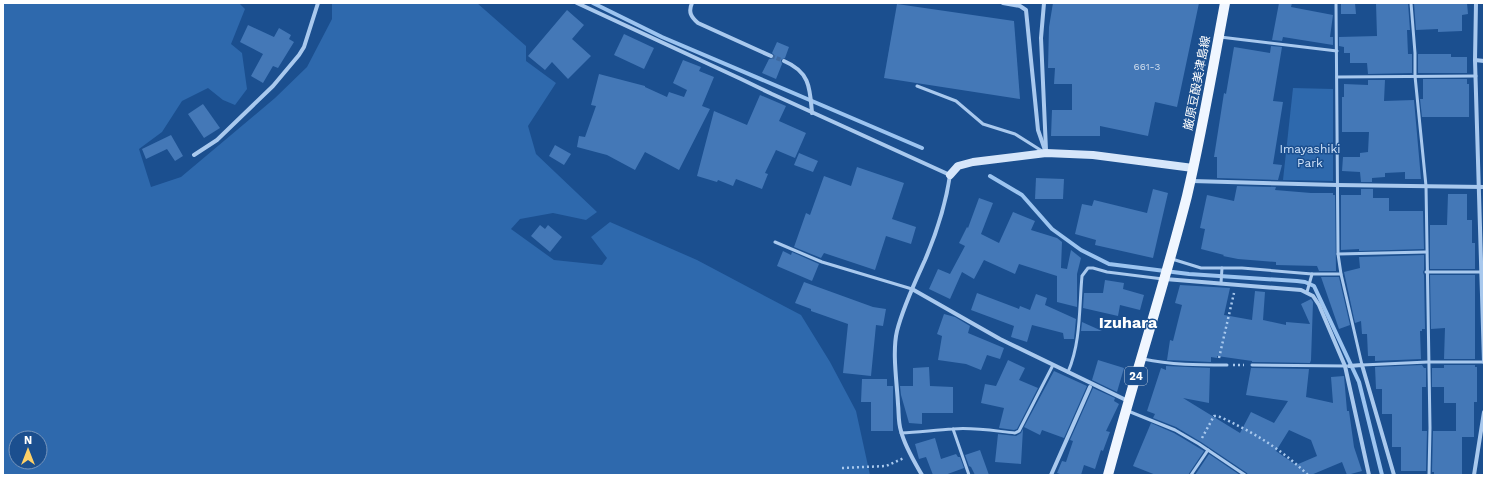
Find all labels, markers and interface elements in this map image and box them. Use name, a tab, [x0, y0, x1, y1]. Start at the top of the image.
street label: 厳原豆酘美津島線	[1181, 35, 1213, 131]
house number: 661-3	[1134, 61, 1161, 72]
park label: Imayashiki Park	[1279, 142, 1341, 170]
district label: Izuhara	[1099, 313, 1158, 332]
road number: 24	[1125, 367, 1147, 385]
north arrow	[8, 430, 48, 470]
text: N	[24, 434, 32, 447]

